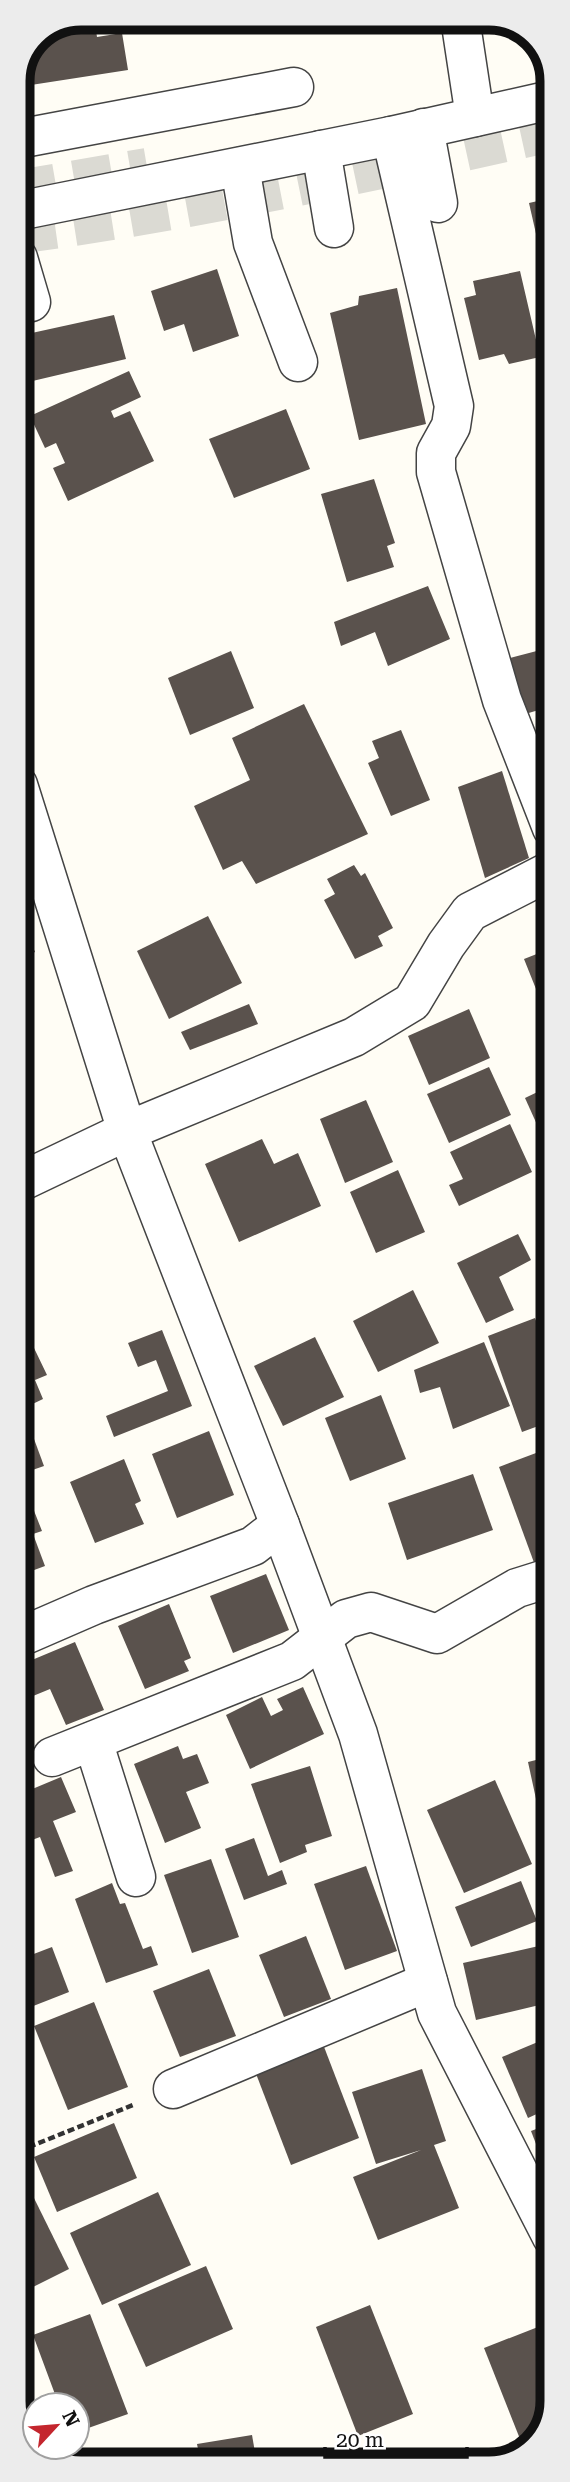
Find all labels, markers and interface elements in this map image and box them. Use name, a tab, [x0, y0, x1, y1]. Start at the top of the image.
north arrow	[21, 2391, 91, 2461]
text: N	[57, 2407, 85, 2431]
scale bar	[325, 2416, 467, 2460]
text: 20 m	[336, 2428, 384, 2452]

